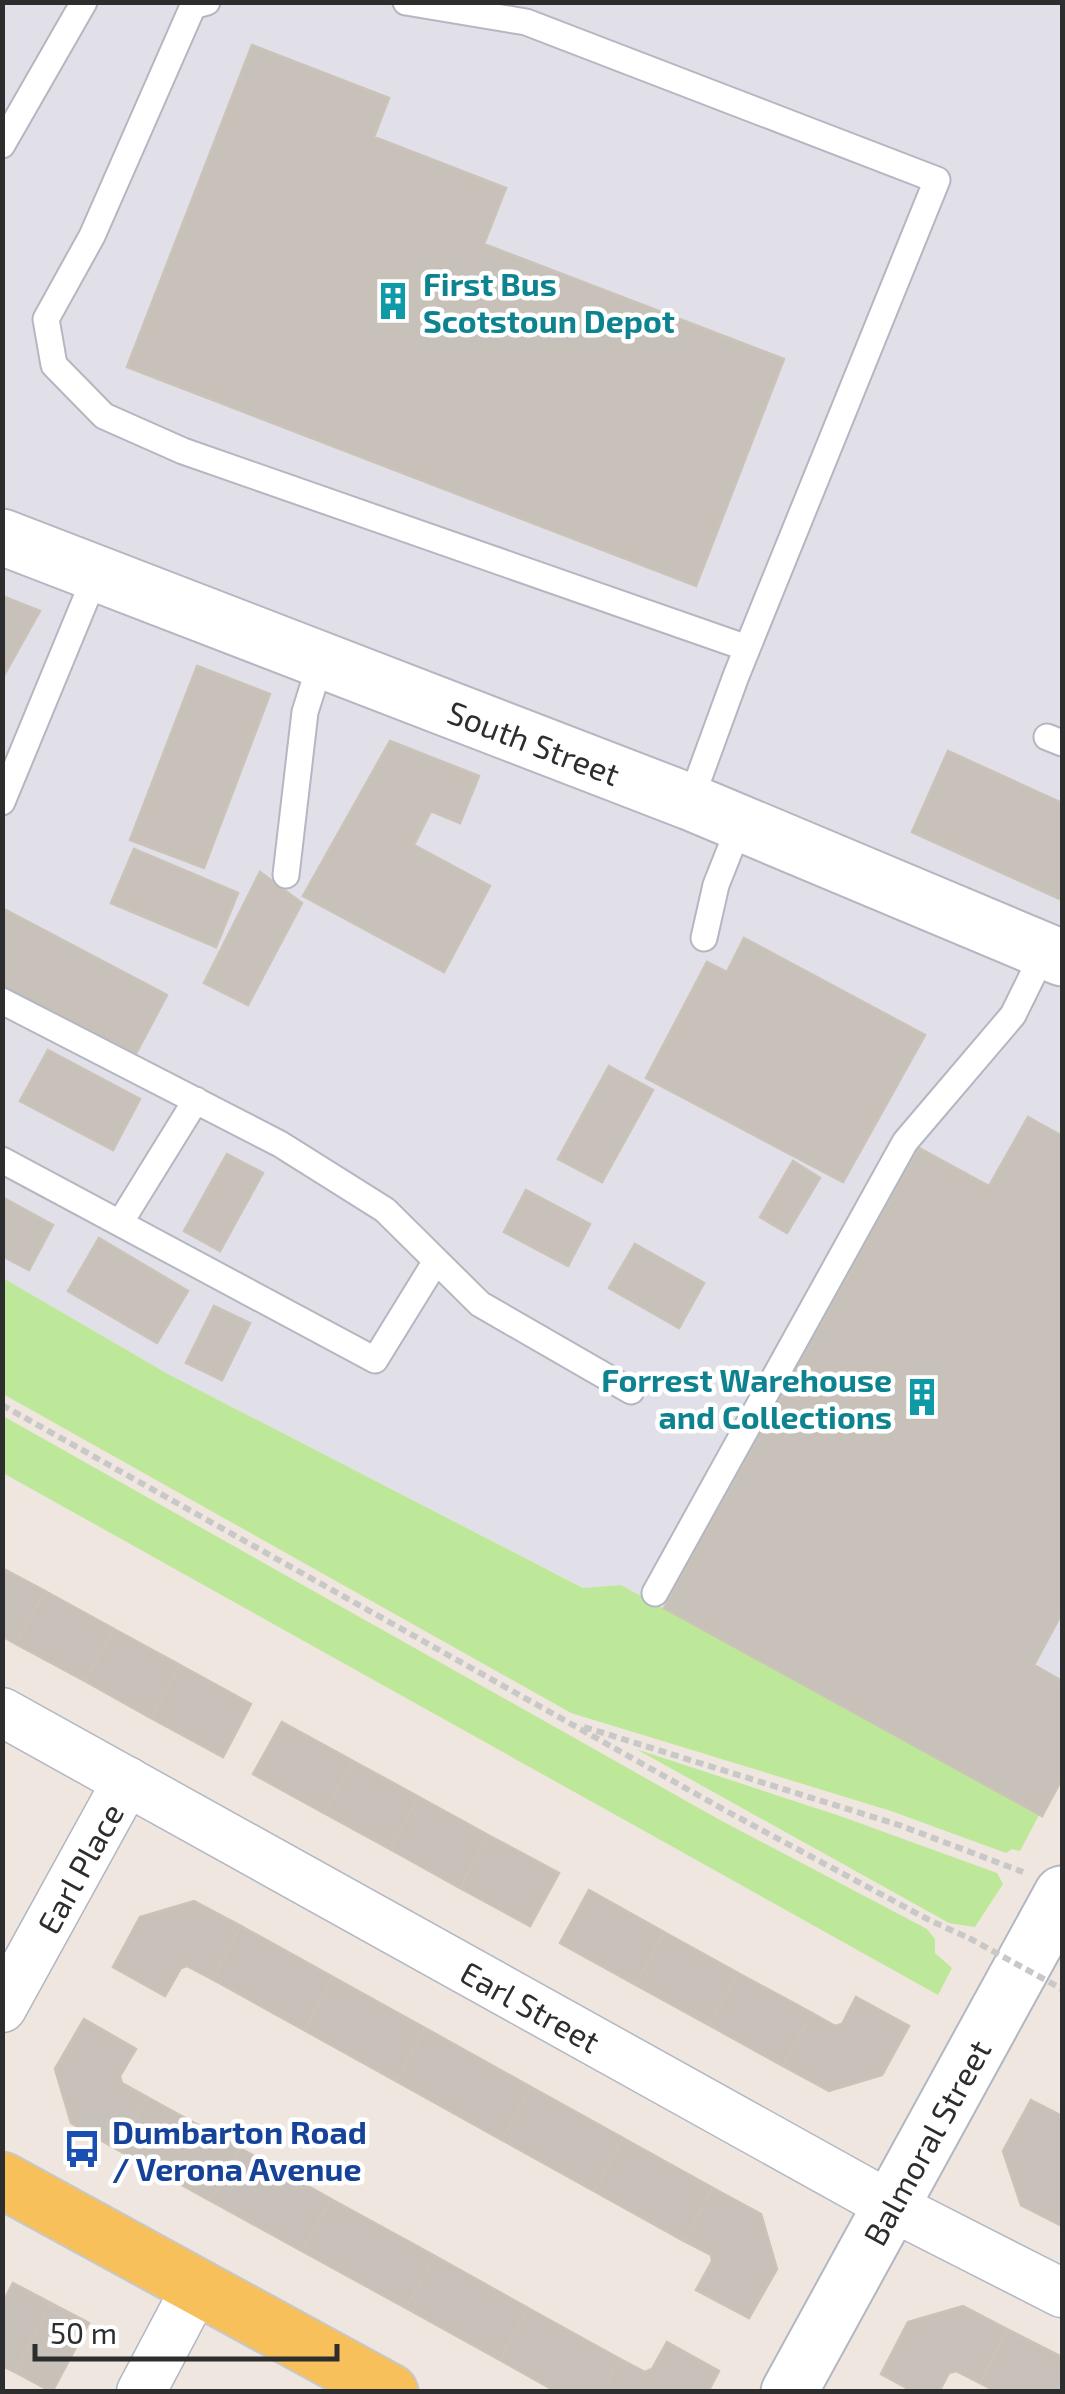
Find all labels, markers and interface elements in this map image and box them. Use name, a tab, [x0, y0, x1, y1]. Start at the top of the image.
place label: First Bus Scotstoun Depot	[423, 264, 675, 339]
building icon: First Bus Scotstoun Depot	[372, 280, 414, 322]
street label: South Street	[442, 692, 625, 792]
place label: Forrest Warehouse and Collections	[601, 1360, 892, 1435]
building icon: Forrest Warehouse and Collections	[901, 1376, 943, 1418]
street label: Earl Place	[28, 1796, 130, 1940]
street label: Earl Street	[455, 1952, 607, 2060]
street label: Balmoral Street	[854, 2033, 998, 2251]
place label: Dumbarton Road / Verona Avenue	[112, 2112, 367, 2187]
bus stop icon: Dumbarton Road / Verona Avenue	[61, 2128, 103, 2170]
scale bar	[35, 2299, 338, 2361]
text: 50 m	[50, 2314, 117, 2350]

